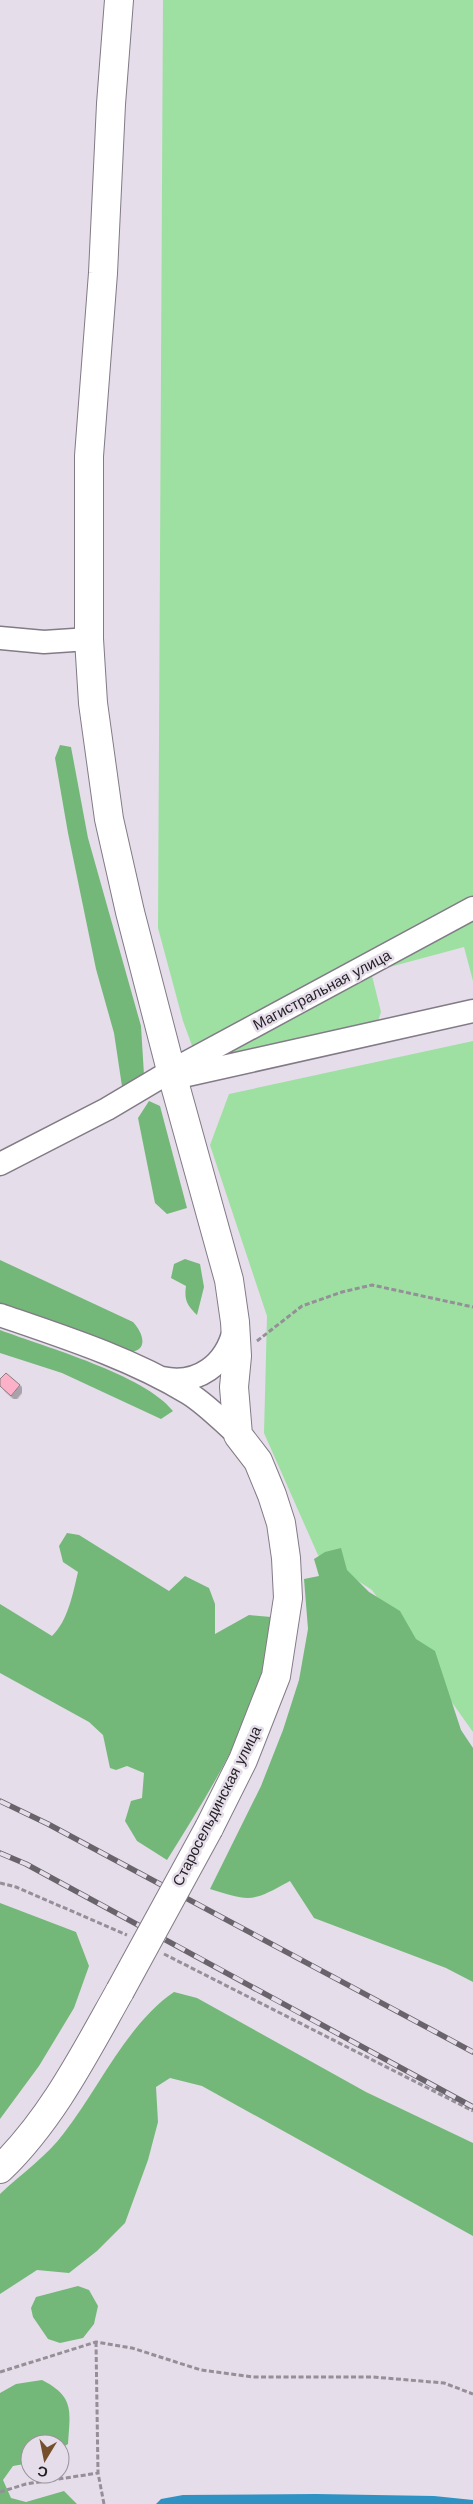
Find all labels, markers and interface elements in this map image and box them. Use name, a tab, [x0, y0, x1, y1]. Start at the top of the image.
street label: Магистральная улица	[250, 946, 395, 1034]
street label: Старосельдинская улица	[169, 1722, 266, 1889]
north arrow	[20, 2434, 70, 2484]
text: С	[36, 2463, 49, 2481]

